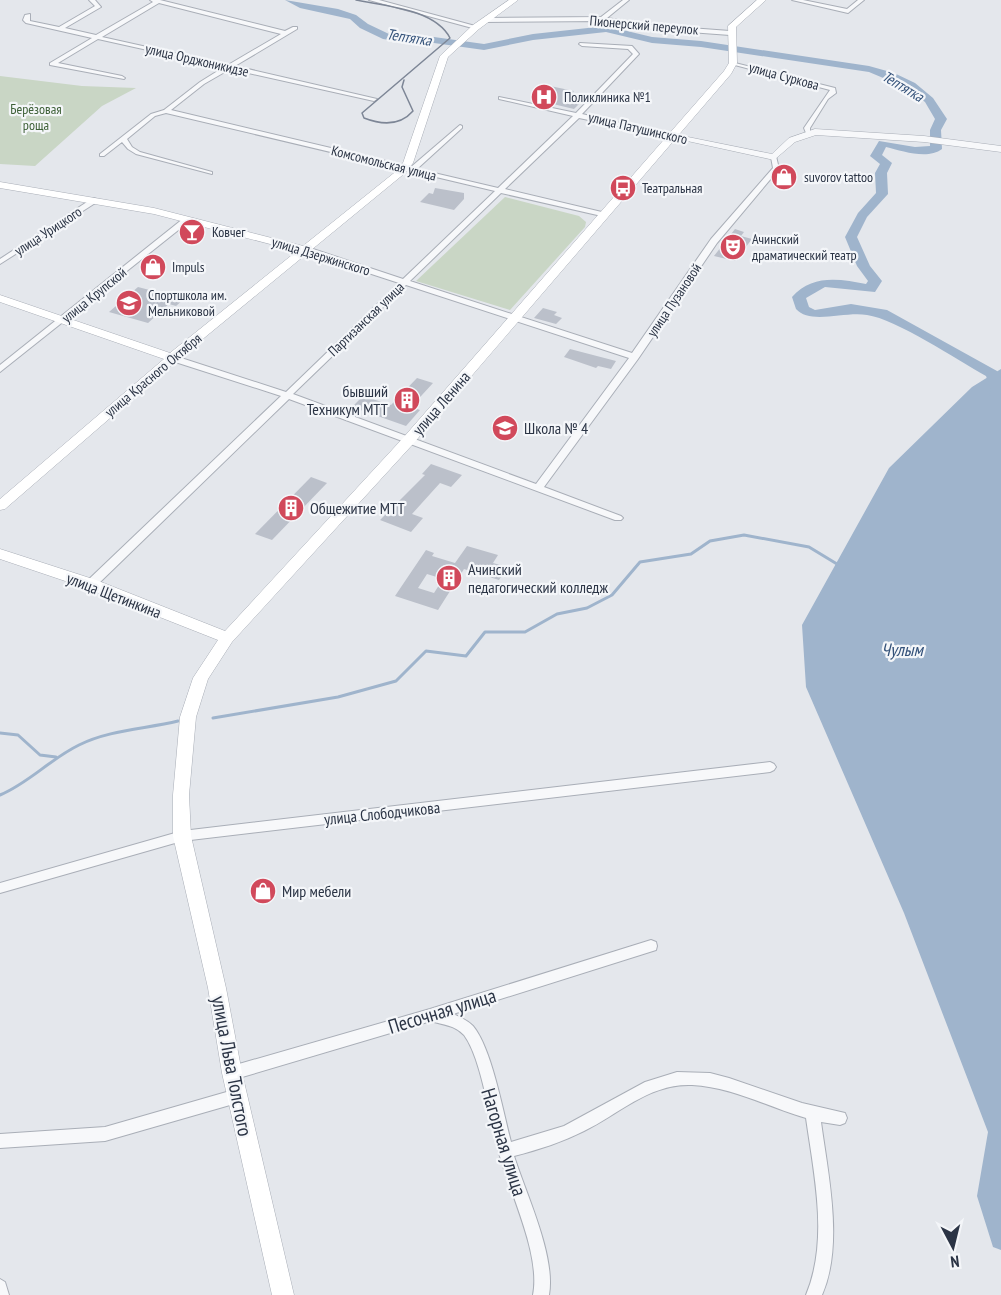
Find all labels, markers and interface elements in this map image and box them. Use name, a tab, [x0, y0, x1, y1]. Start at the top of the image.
street label: Пионерский переулок	[589, 11, 700, 39]
water label: Тептятка	[385, 24, 434, 50]
street label: улица Орджоникидзе	[143, 39, 251, 81]
street label: улица Суркова	[747, 58, 821, 94]
water label: Тептятка	[879, 66, 928, 106]
hospital icon: Поликлиника №1	[529, 82, 559, 112]
place label: Поликлиника №1	[564, 88, 651, 106]
park label: Берёзовая роща	[10, 100, 62, 134]
street label: улица Патушинского	[587, 108, 689, 148]
street label: Комсомольская улица	[330, 141, 438, 185]
shop icon: suvorov tattoo	[769, 162, 799, 192]
place label: suvorov tattoo	[804, 168, 873, 186]
bus stop icon: Театральная	[608, 173, 638, 203]
place label: Театральная	[642, 179, 702, 197]
street label: улица Урицкого	[11, 203, 85, 259]
bar icon: Ковчег	[177, 217, 207, 247]
place label: Ковчег	[212, 223, 246, 241]
place label: Ачинский драматический театр	[752, 230, 857, 264]
theatre icon: Ачинский драматический театр	[718, 232, 748, 262]
street label: улица Дзержинского	[270, 233, 372, 279]
shop icon: Impuls	[138, 252, 168, 282]
place label: Impuls	[172, 258, 205, 276]
street label: улица Пузановой	[643, 260, 705, 340]
street label: улица Крупской	[58, 263, 130, 327]
street label: Партизанская улица	[324, 278, 408, 360]
place label: Спортшкола им. Мельниковой	[148, 286, 227, 320]
school or university icon: Спортшкола им. Мельниковой	[114, 288, 144, 318]
street label: улица Красного Октября	[101, 329, 205, 421]
street label: улица Ленина	[408, 367, 474, 439]
place label: бывший Техникум МТТ	[307, 381, 388, 419]
building icon: бывший Техникум МТТ	[392, 385, 422, 415]
school or university icon: Школа № 4	[490, 413, 520, 443]
place label: Школа № 4	[524, 418, 588, 438]
building icon: Общежитие МТТ	[276, 493, 306, 523]
place label: Общежитие МТТ	[310, 498, 405, 518]
place label: Ачинский педагогический колледж	[468, 559, 608, 597]
building icon: Ачинский педагогический колледж	[434, 563, 464, 593]
street label: улица Щетинкина	[64, 568, 164, 622]
water label: Чулым	[881, 638, 924, 661]
street label: улица Слободчикова	[323, 797, 441, 829]
shop icon: Мир мебели	[248, 876, 278, 906]
place label: Мир мебели	[282, 881, 351, 901]
street label: Песочная улица	[385, 982, 499, 1040]
street label: улица Льва Толстого	[206, 994, 258, 1138]
street label: Нагорная улица	[475, 1085, 533, 1199]
north arrow	[923, 1217, 983, 1277]
text: N	[949, 1251, 960, 1272]

